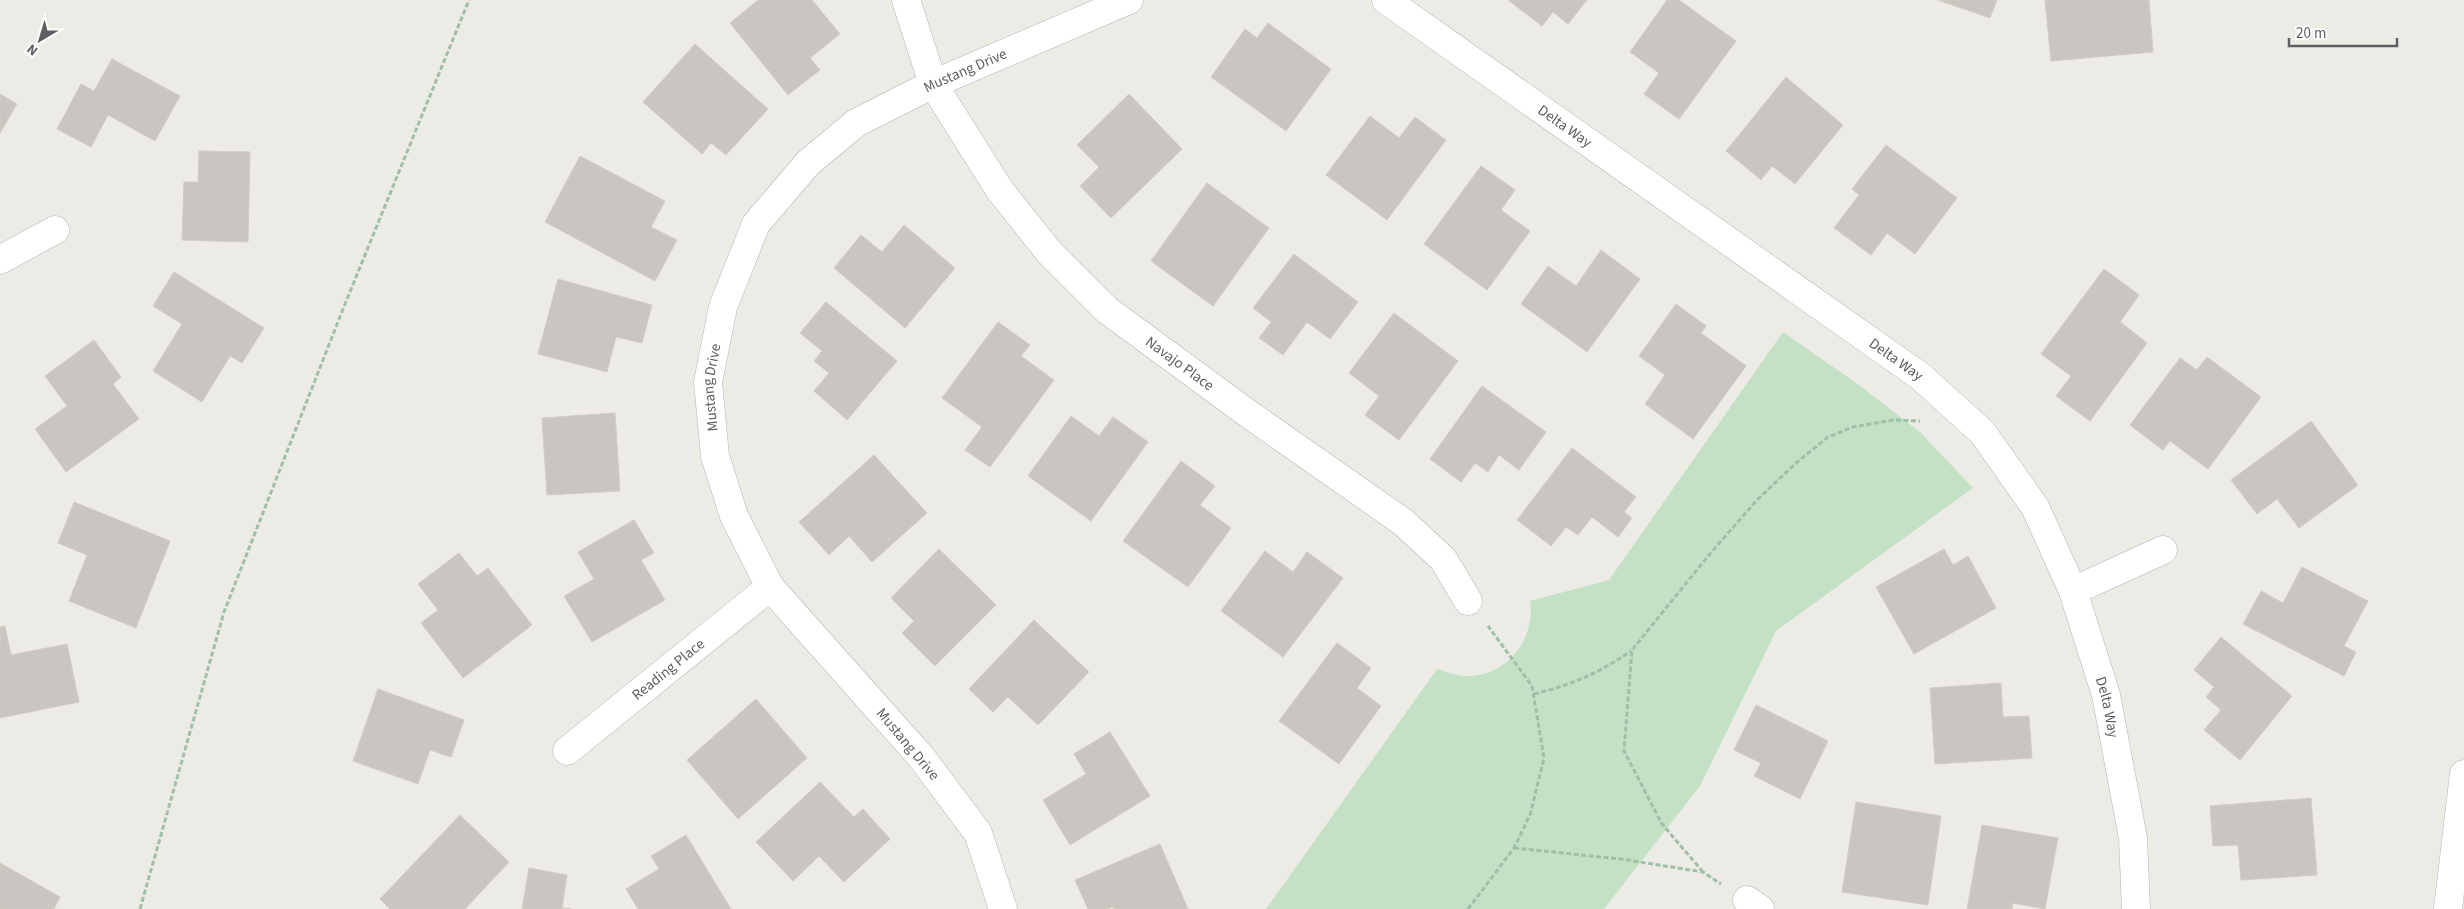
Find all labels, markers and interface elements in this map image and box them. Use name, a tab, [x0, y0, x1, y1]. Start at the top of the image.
north arrow	[15, 15, 65, 65]
scale bar	[2289, 15, 2396, 47]
text: 20 m	[2296, 23, 2326, 44]
text: N	[23, 39, 42, 60]
street label: Mustang Drive	[920, 44, 1010, 98]
street label: Delta Way	[1533, 100, 1596, 153]
street label: Navajo Place	[1141, 332, 1218, 396]
street label: Delta Way	[1865, 333, 1927, 386]
street label: Mustang Drive	[698, 342, 726, 432]
street label: Reading Place	[628, 634, 709, 705]
street label: Delta Way	[2090, 674, 2124, 740]
street label: Mustang Drive	[871, 704, 944, 785]

